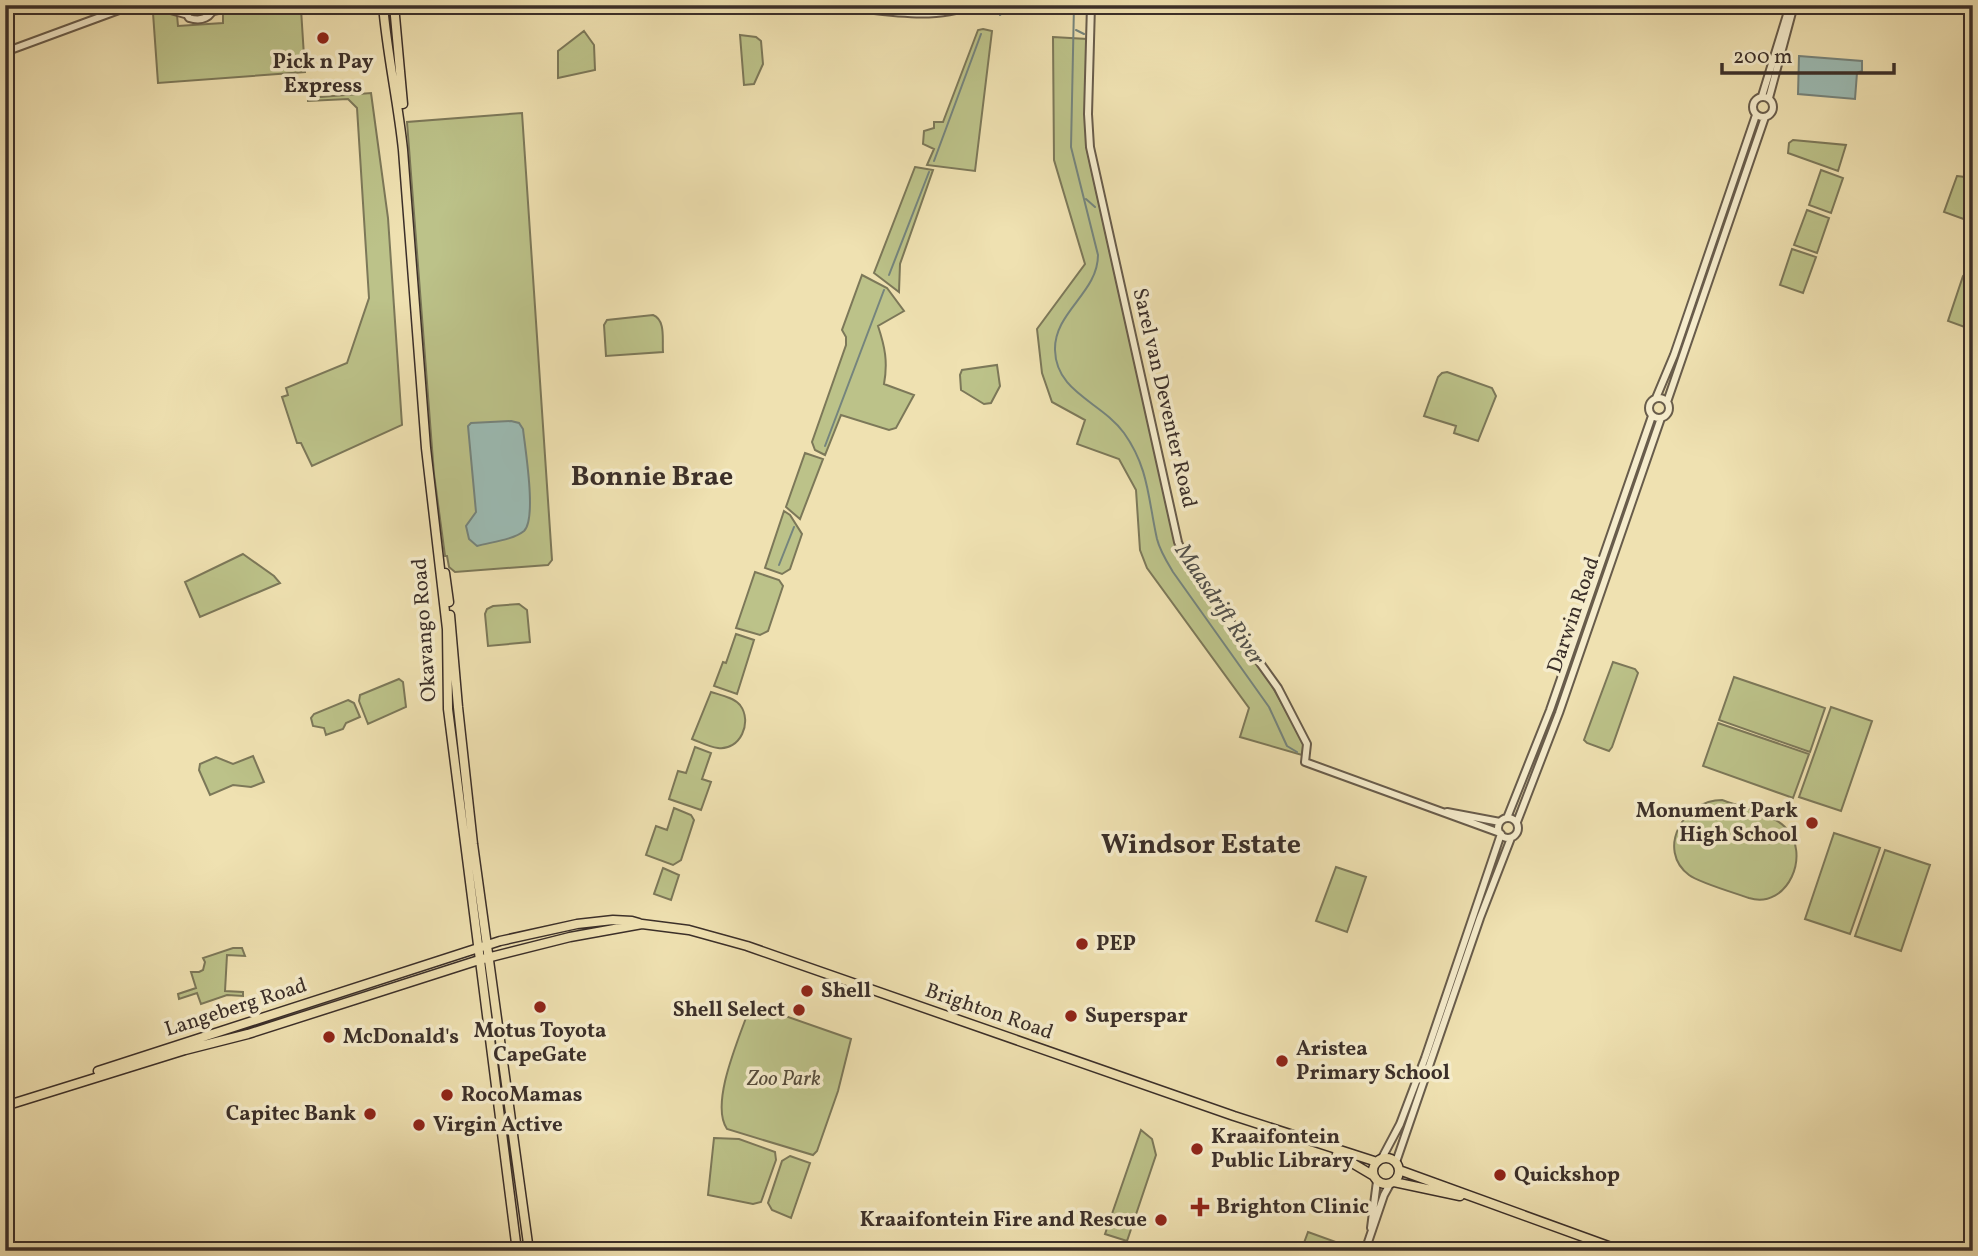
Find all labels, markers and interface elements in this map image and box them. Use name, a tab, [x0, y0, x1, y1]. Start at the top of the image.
marker: Pick n Pay Express	[315, 30, 331, 46]
scale bar	[1722, 32, 1894, 76]
text: 200 m	[1733, 43, 1793, 72]
place label: Pick n Pay Express	[272, 48, 374, 101]
street label: Sarel van Deventer Road	[1125, 285, 1203, 511]
district label: Bonnie Brae	[571, 458, 733, 497]
water label: Maasdrift River	[1166, 537, 1272, 673]
street label: Darwin Road	[1541, 553, 1607, 677]
street label: Okavango Road	[406, 557, 444, 703]
place label: Monument Park High School	[1636, 797, 1798, 850]
marker: Monument Park High School	[1804, 815, 1820, 831]
district label: Windsor Estate	[1101, 826, 1301, 865]
place label: PEP	[1096, 930, 1136, 959]
marker: PEP	[1074, 936, 1090, 952]
street label: Langeberg Road	[161, 971, 311, 1045]
street label: Brighton Road	[921, 976, 1057, 1048]
place label: Shell	[821, 977, 871, 1006]
marker: Shell	[799, 983, 815, 999]
place label: Shell Select	[673, 996, 785, 1025]
marker: Motus Toyota CapeGate	[532, 999, 548, 1015]
marker: Shell Select	[791, 1002, 807, 1018]
place label: Superspar	[1085, 1002, 1188, 1031]
marker: Superspar	[1063, 1008, 1079, 1024]
place label: Motus Toyota CapeGate	[474, 1017, 606, 1070]
place label: McDonald's	[343, 1023, 459, 1052]
marker: McDonald's	[321, 1029, 337, 1045]
place label: Aristea Primary School	[1296, 1035, 1450, 1088]
marker: Aristea Primary School	[1274, 1053, 1290, 1069]
park label: Zoo Park	[746, 1065, 821, 1094]
place label: RocoMamas	[461, 1081, 582, 1110]
marker: RocoMamas	[439, 1087, 455, 1103]
place label: Capitec Bank	[226, 1100, 356, 1129]
marker: Capitec Bank	[362, 1106, 378, 1122]
place label: Virgin Active	[433, 1111, 563, 1140]
marker: Virgin Active	[411, 1117, 427, 1133]
place label: Kraaifontein Public Library	[1211, 1123, 1354, 1176]
marker: Kraaifontein Public Library	[1189, 1141, 1205, 1157]
place label: Quickshop	[1514, 1161, 1620, 1190]
marker: Quickshop	[1492, 1167, 1508, 1183]
place label: Brighton Clinic	[1216, 1193, 1369, 1222]
marker: Brighton Clinic	[1190, 1197, 1210, 1217]
place label: Kraaifontein Fire and Rescue	[860, 1206, 1147, 1235]
marker: Kraaifontein Fire and Rescue	[1153, 1212, 1169, 1228]

